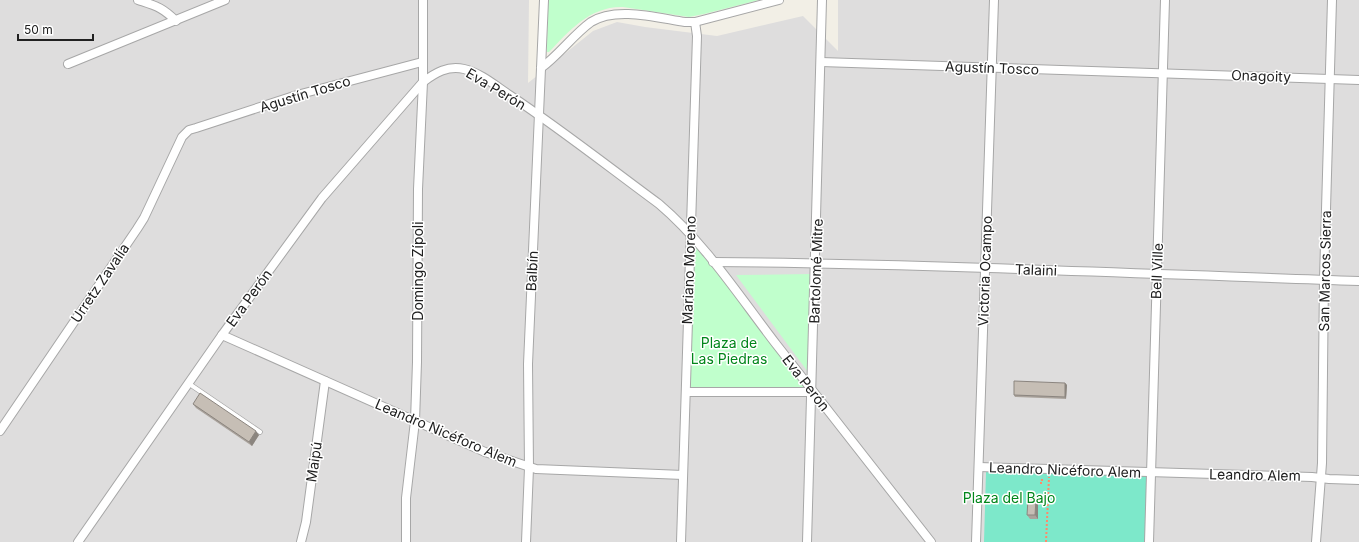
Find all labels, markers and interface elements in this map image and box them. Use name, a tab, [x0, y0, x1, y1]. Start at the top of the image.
scale bar	[18, 16, 93, 42]
text: 50 m	[24, 22, 53, 37]
street label: Agustín Tosco	[945, 57, 1039, 78]
street label: Eva Perón	[463, 64, 529, 113]
street label: Onagoity	[1231, 66, 1291, 85]
street label: Agustín Tosco	[257, 72, 352, 115]
street label: San Marcos Sierra	[1315, 210, 1334, 332]
street label: Mariano Moreno	[678, 215, 699, 325]
street label: Victoria Ocampo	[974, 215, 995, 326]
street label: Bartolomé Mitre	[805, 218, 826, 324]
street label: Domingo Zípoli	[409, 221, 426, 321]
street label: Urretz Zavalía	[67, 240, 132, 326]
street label: Bell Ville	[1147, 243, 1166, 299]
street label: Balbín	[522, 250, 541, 292]
street label: Talaini	[1015, 260, 1057, 279]
street label: Eva Perón	[222, 266, 275, 330]
park label: Plaza de Las Piedras	[691, 334, 767, 367]
street label: Eva Perón	[779, 351, 834, 414]
street label: Leandro Nicéforo Alem	[373, 395, 520, 470]
street label: Maipú	[302, 441, 325, 483]
street label: Leandro Nicéforo Alem	[989, 458, 1141, 481]
street label: Leandro Alem	[1209, 465, 1301, 484]
park label: Plaza del Bajo	[963, 489, 1055, 506]

